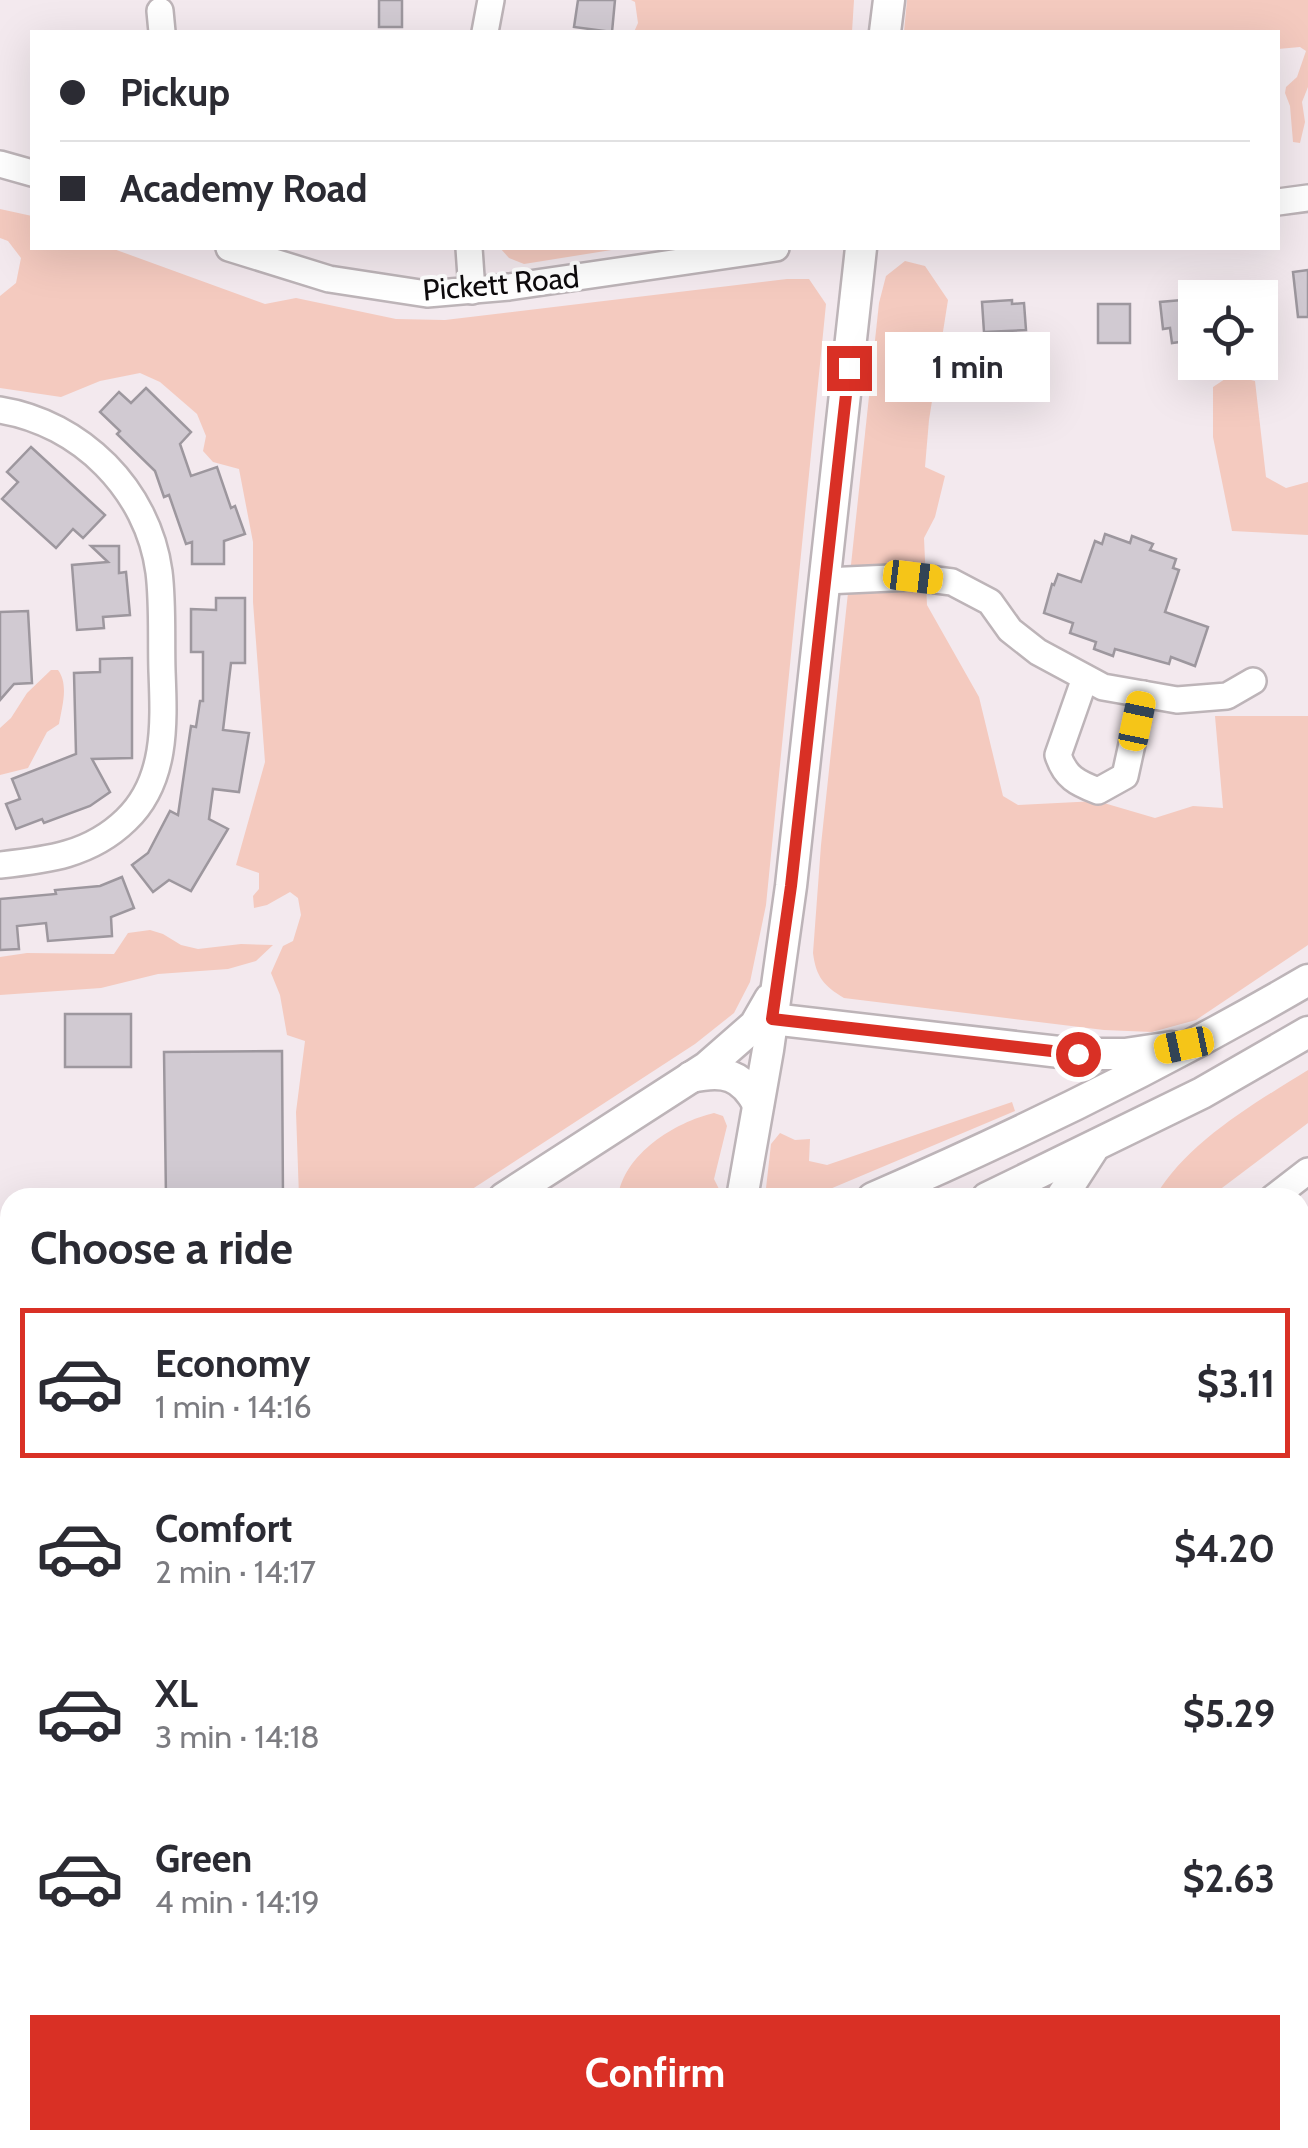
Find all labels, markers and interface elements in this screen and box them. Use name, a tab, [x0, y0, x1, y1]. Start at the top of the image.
text: Pickup	[120, 69, 230, 116]
text: Academy Road	[120, 165, 368, 212]
street label: Pickett Road	[421, 258, 581, 309]
map controls	[1178, 280, 1278, 380]
button: locate	[1178, 280, 1278, 380]
callout: 1 min	[884, 333, 1049, 403]
route end	[827, 346, 872, 391]
text: 1 min	[931, 347, 1004, 386]
car	[881, 558, 945, 596]
car	[1116, 689, 1158, 753]
car	[1152, 1024, 1216, 1066]
route start	[1056, 1032, 1101, 1077]
text: Choose a ride	[30, 1221, 293, 1275]
icon: car	[35, 1338, 125, 1428]
text: Economy	[155, 1340, 310, 1387]
text: $3.11	[1197, 1360, 1275, 1407]
text: 1 min · 14:16	[155, 1387, 312, 1426]
icon: car	[35, 1503, 125, 1593]
text: Comfort	[155, 1505, 292, 1552]
text: $4.20	[1174, 1525, 1275, 1572]
text: 2 min · 14:17	[155, 1552, 316, 1591]
icon: car	[35, 1668, 125, 1758]
text: XL	[155, 1670, 198, 1717]
text: $5.29	[1183, 1690, 1275, 1737]
text: 3 min · 14:18	[155, 1717, 320, 1756]
icon: car	[35, 1833, 125, 1923]
text: Green	[155, 1835, 252, 1882]
text: $2.63	[1183, 1855, 1275, 1902]
text: 4 min · 14:19	[155, 1882, 320, 1921]
button: Confirm	[30, 2015, 1280, 2130]

